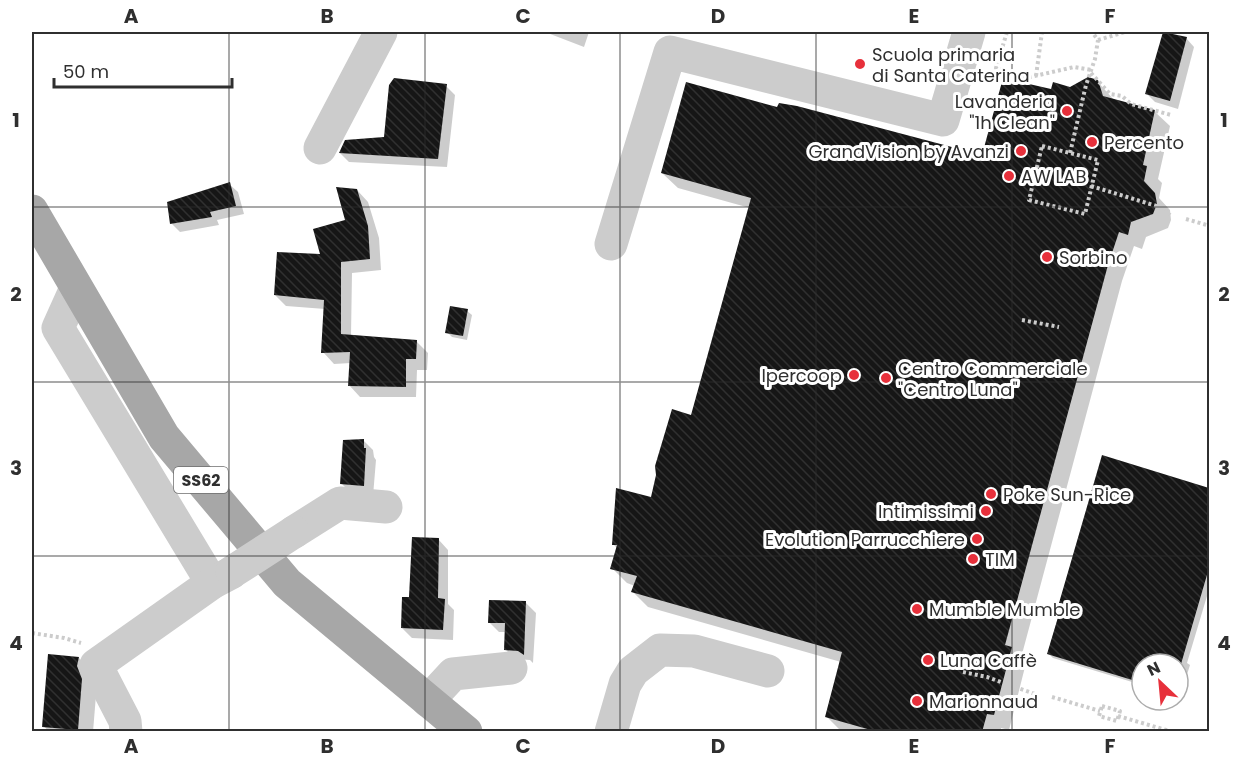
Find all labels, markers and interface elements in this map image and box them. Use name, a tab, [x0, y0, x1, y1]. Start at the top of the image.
text: A	[124, 2, 139, 30]
text: B	[320, 2, 334, 30]
text: C	[515, 2, 531, 30]
text: D	[711, 2, 725, 30]
text: E	[909, 2, 919, 30]
text: F	[1105, 2, 1116, 30]
place label: Scuola primaria di Santa Caterina	[872, 42, 1030, 88]
scale bar	[54, 51, 232, 89]
marker: Scuola primaria di Santa Caterina	[853, 57, 867, 71]
text: 50 m	[63, 59, 109, 84]
place label: Lavanderia "1h Clean"	[955, 89, 1055, 135]
marker: Lavanderia "1h Clean"	[1060, 104, 1074, 118]
text: 1	[12, 106, 20, 134]
text: 1	[1220, 106, 1228, 134]
place label: Percento	[1104, 130, 1184, 155]
marker: Percento	[1085, 135, 1099, 149]
place label: GrandVision by Avanzi	[809, 139, 1009, 164]
marker: GrandVision by Avanzi	[1014, 144, 1028, 158]
place label: AW LAB	[1021, 164, 1086, 189]
marker: AW LAB	[1002, 169, 1016, 183]
place label: Sorbino	[1059, 245, 1127, 270]
marker: Sorbino	[1040, 250, 1054, 264]
text: 2	[10, 280, 22, 308]
text: 2	[1218, 280, 1230, 308]
place label: Centro Commerciale "Centro Luna"	[898, 356, 1088, 402]
place label: Ipercoop	[761, 363, 842, 388]
marker: Ipercoop	[847, 368, 861, 382]
marker: Centro Commerciale "Centro Luna"	[879, 371, 893, 385]
text: 3	[10, 454, 22, 482]
text: 3	[1218, 454, 1230, 482]
road number: SS62	[174, 467, 228, 493]
place label: Poke Sun-Rice	[1003, 482, 1131, 507]
marker: Poke Sun-Rice	[984, 487, 998, 501]
place label: Intimissimi	[878, 499, 974, 524]
marker: Intimissimi	[979, 504, 993, 518]
place label: Evolution Parrucchiere	[765, 527, 965, 552]
marker: Evolution Parrucchiere	[970, 532, 984, 546]
place label: TIM	[985, 547, 1015, 572]
marker: TIM	[966, 552, 980, 566]
place label: Mumble Mumble	[929, 597, 1080, 622]
marker: Mumble Mumble	[910, 602, 924, 616]
text: 4	[9, 629, 23, 657]
text: 4	[1217, 629, 1231, 657]
place label: Luna Caffè	[940, 648, 1037, 673]
north arrow	[1130, 652, 1190, 712]
marker: Luna Caffè	[921, 653, 935, 667]
text: N	[1143, 656, 1164, 682]
place label: Marionnaud	[929, 689, 1038, 714]
marker: Marionnaud	[910, 694, 924, 708]
text: A	[124, 732, 139, 760]
text: B	[320, 732, 334, 760]
text: C	[515, 732, 531, 760]
text: D	[711, 732, 725, 760]
text: E	[909, 732, 919, 760]
text: F	[1105, 732, 1116, 760]

